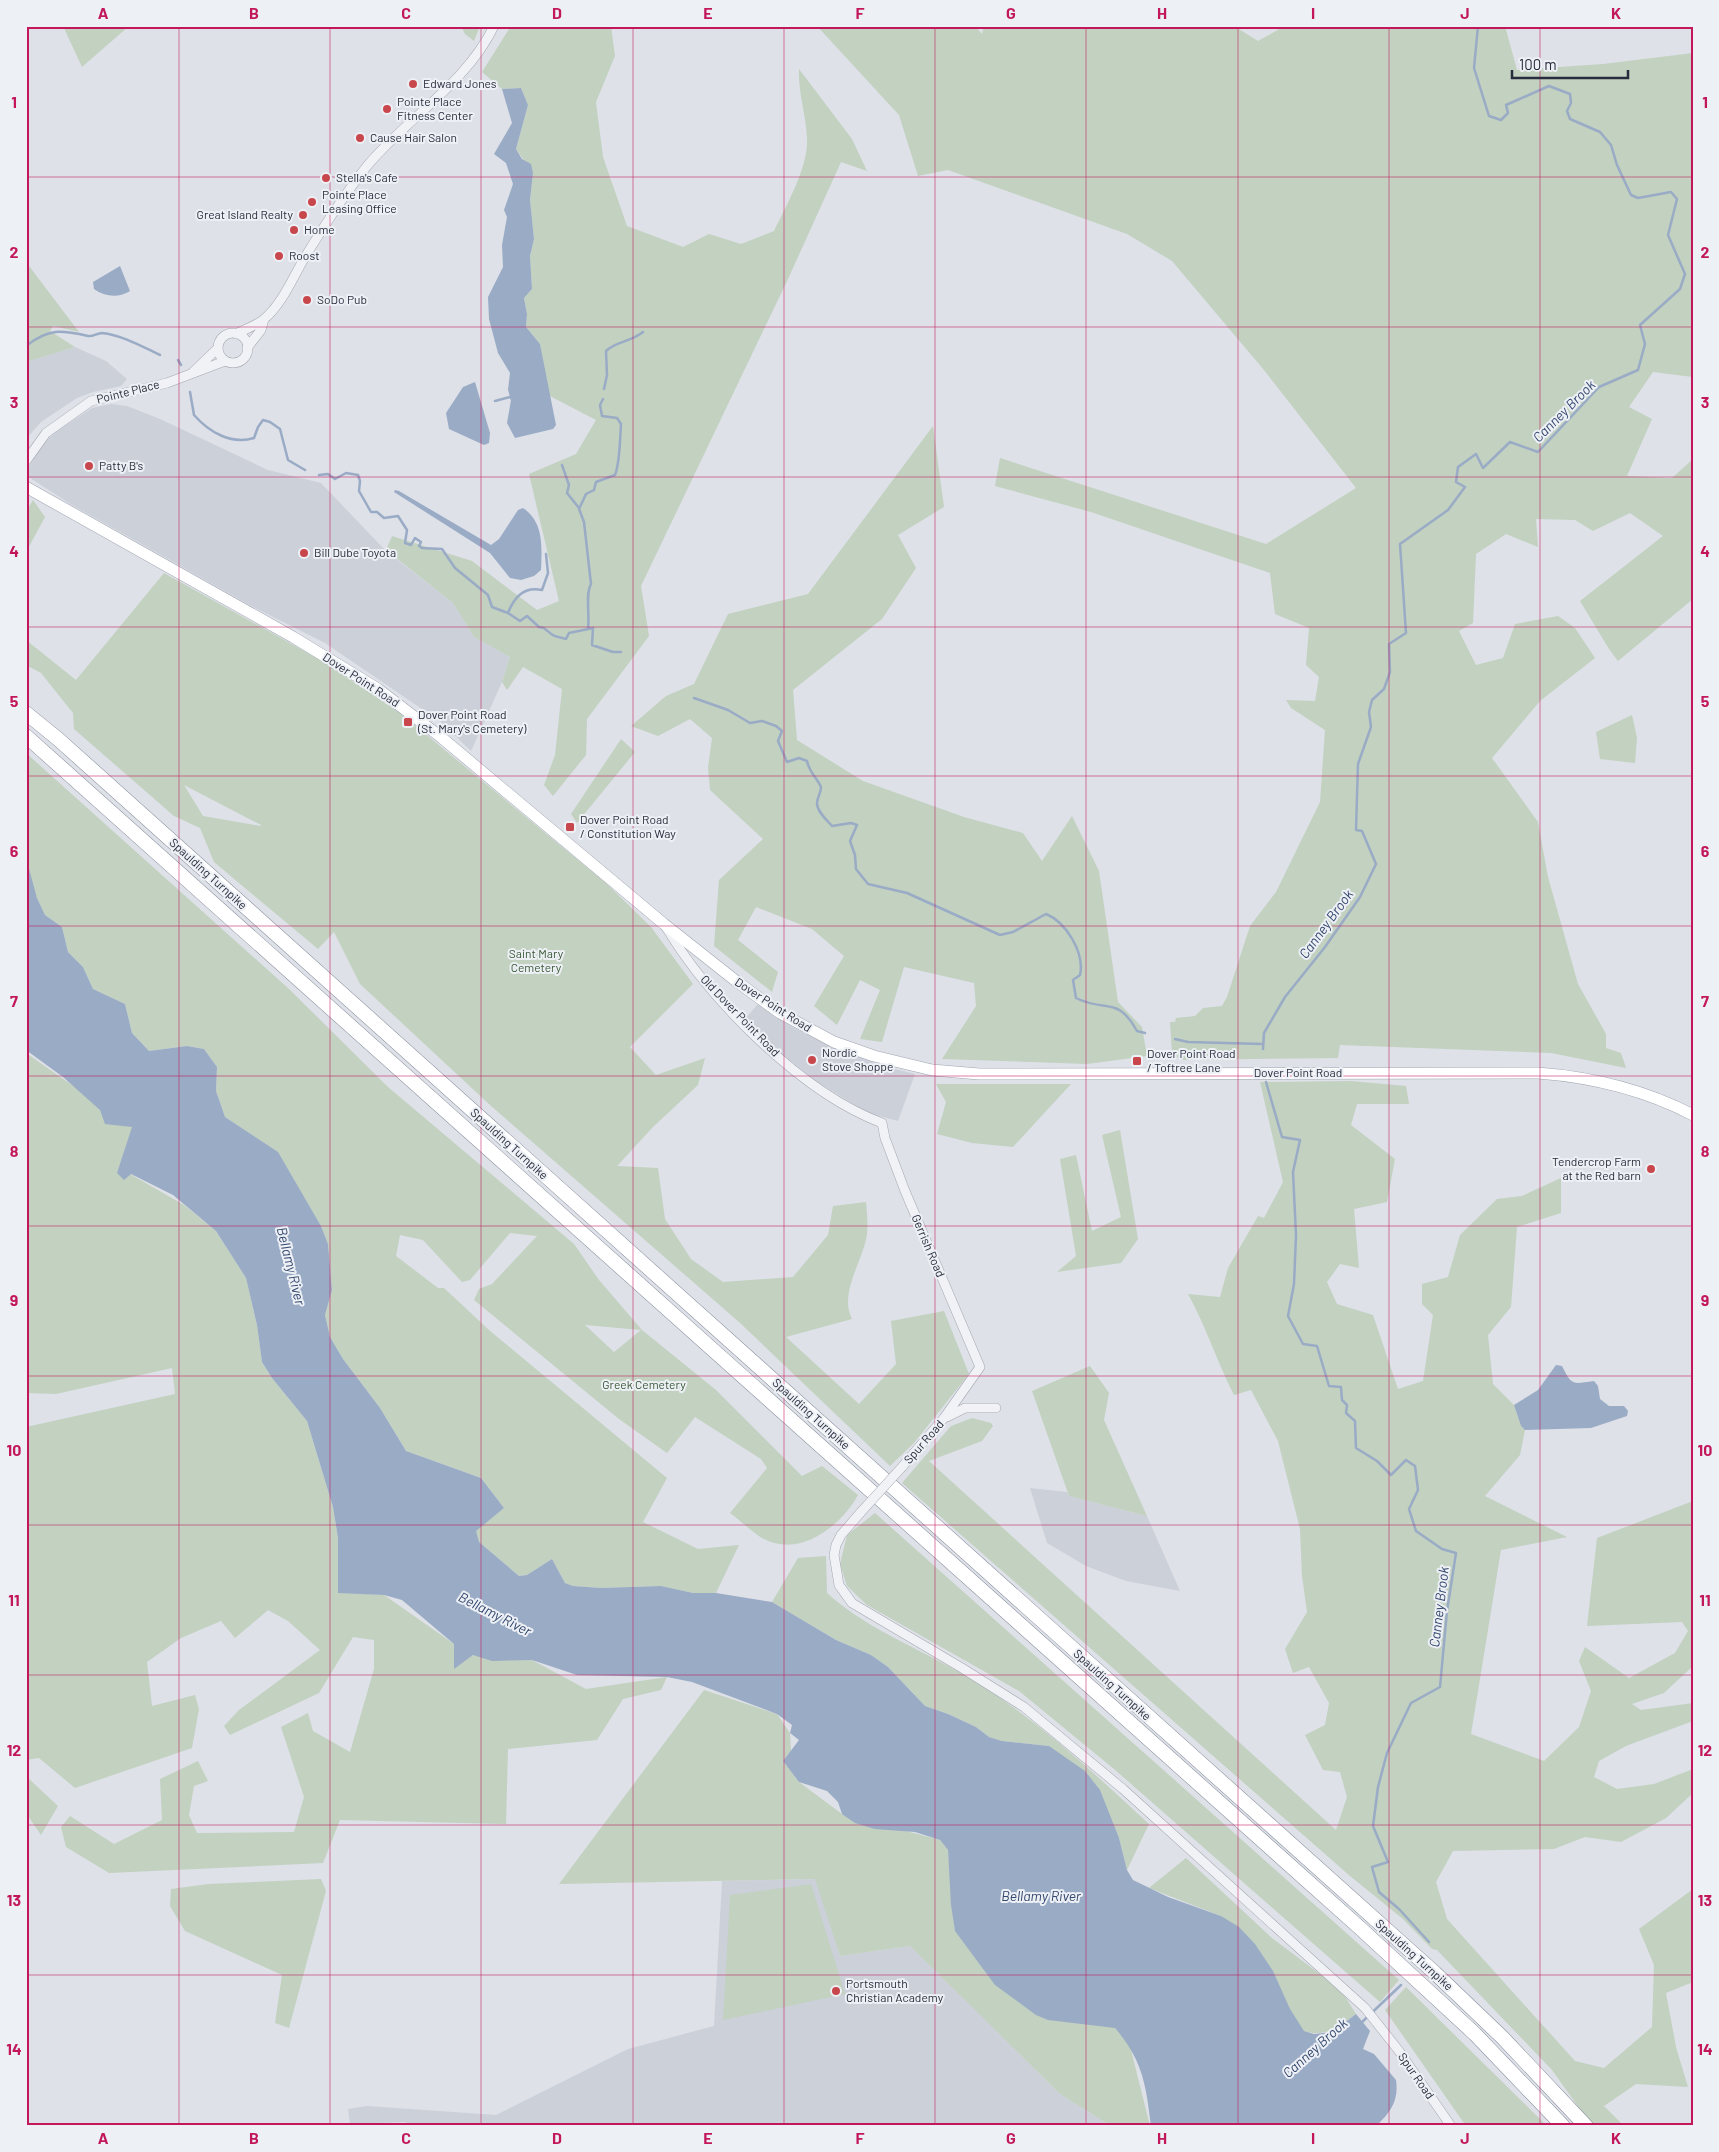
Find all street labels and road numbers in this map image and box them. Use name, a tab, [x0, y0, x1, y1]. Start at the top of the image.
street label: Pointe Place	[95, 376, 161, 406]
street label: Dover Point Road	[321, 649, 403, 709]
street label: Spaulding Turnpike	[167, 835, 250, 912]
street label: Old Dover Point Road	[698, 972, 783, 1059]
street label: Dover Point Road	[733, 974, 815, 1034]
street label: Dover Point Road	[1254, 1065, 1342, 1079]
street label: Spaulding Turnpike	[468, 1105, 551, 1182]
street label: Gerrish Road	[909, 1212, 948, 1279]
street label: Spaulding Turnpike	[770, 1375, 853, 1452]
street label: Spur Road	[900, 1417, 946, 1466]
street label: Spaulding Turnpike	[1071, 1646, 1154, 1723]
street label: Spaulding Turnpike	[1373, 1916, 1456, 1993]
street label: Spur Road	[1396, 2050, 1438, 2101]

